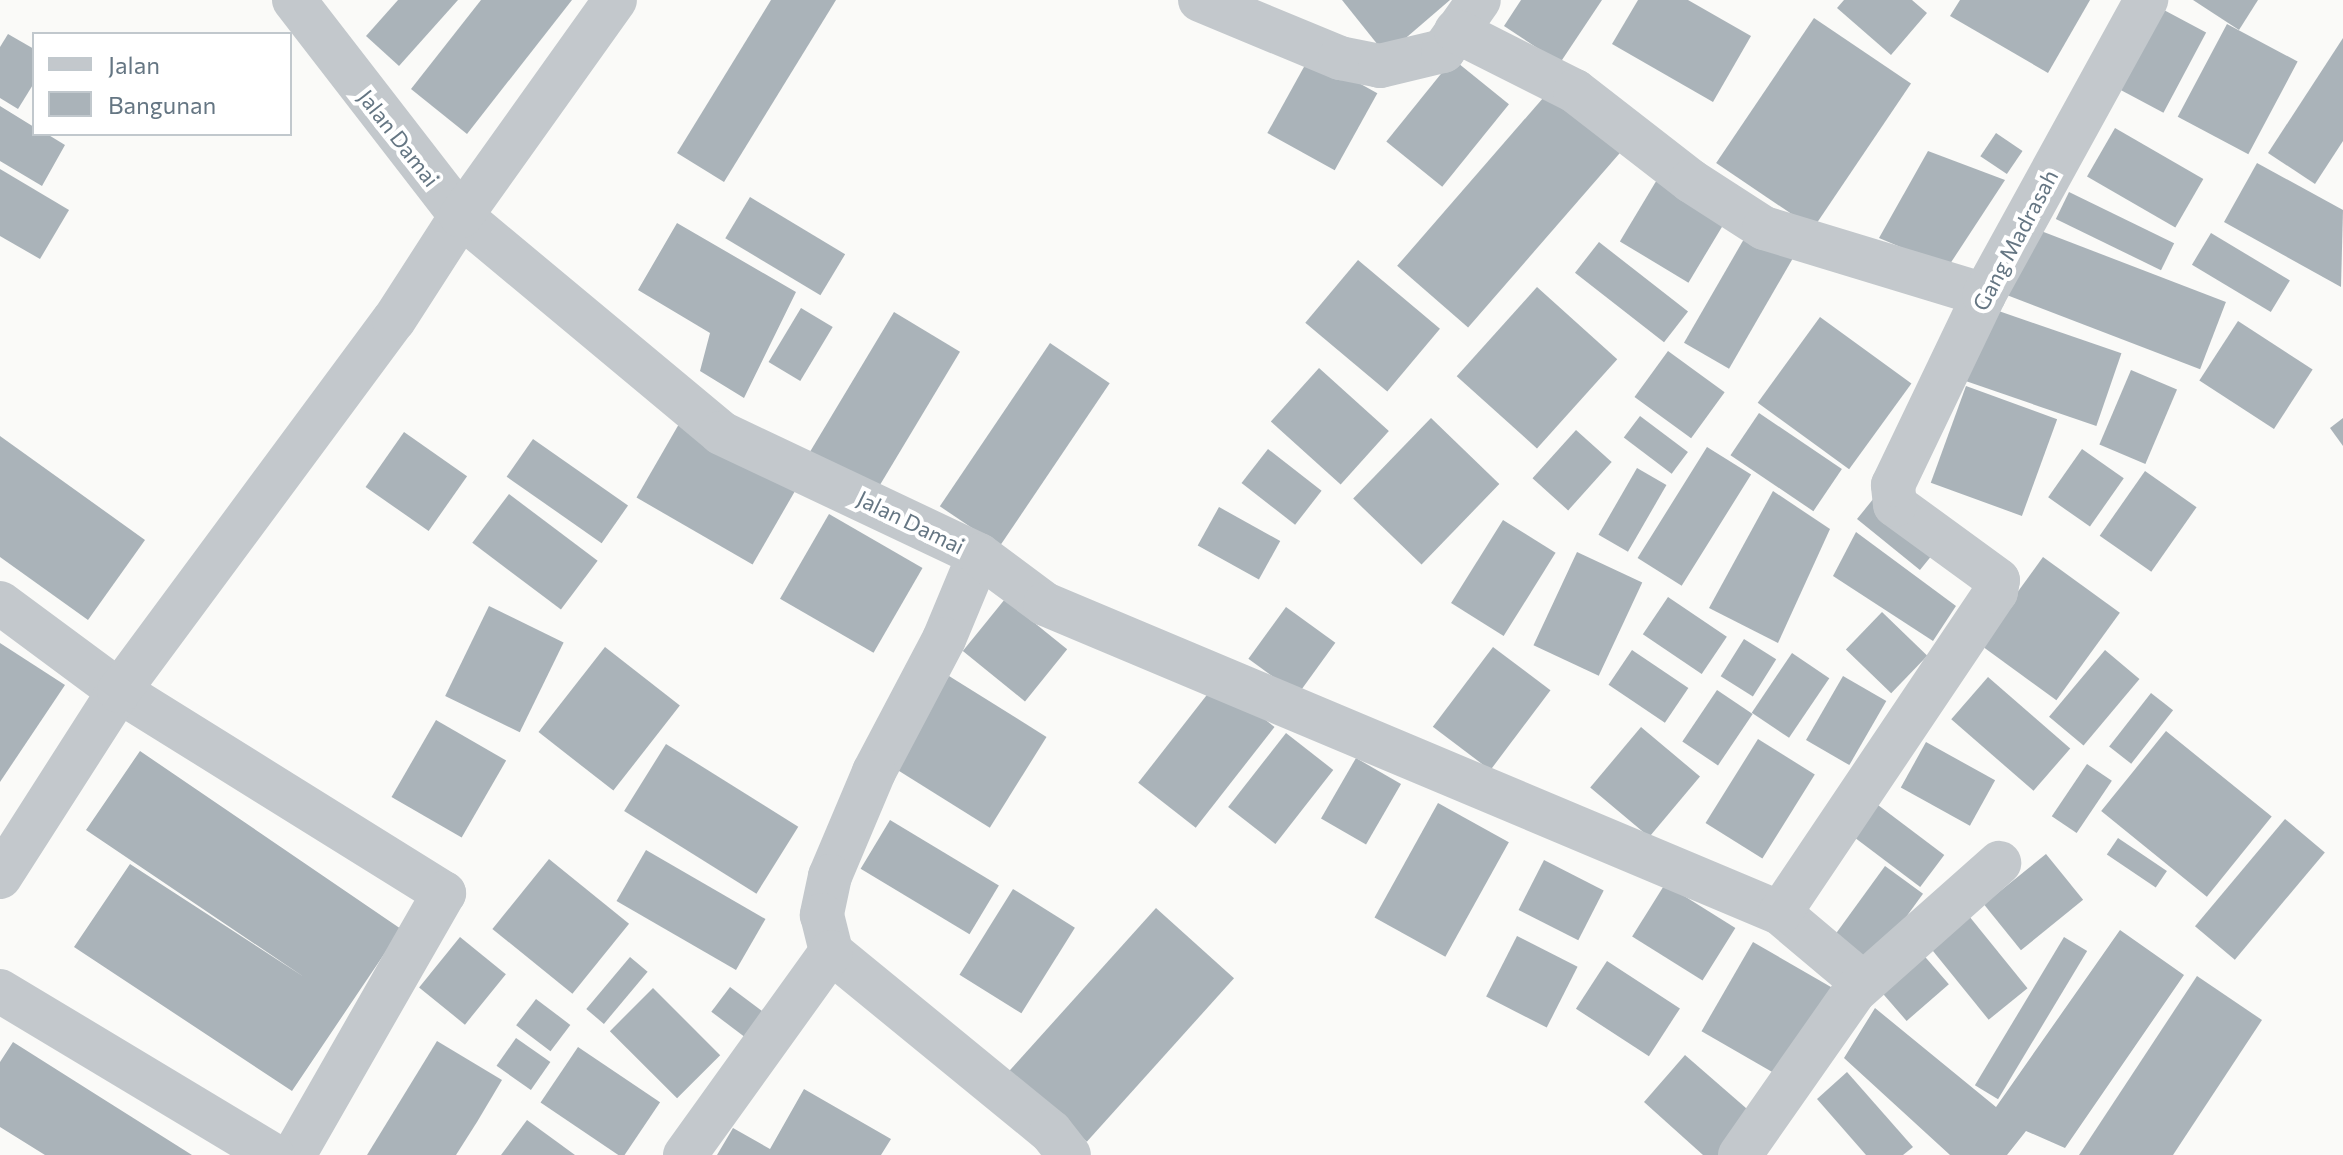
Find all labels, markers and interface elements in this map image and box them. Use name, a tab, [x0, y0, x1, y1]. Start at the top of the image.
legend	[32, 32, 292, 136]
text: Jalan	[108, 50, 160, 79]
street label: Jalan Damai	[353, 84, 445, 192]
text: Bangunan	[108, 90, 216, 119]
street label: Gang Madrasah	[1967, 165, 2063, 315]
street label: Jalan Damai	[853, 485, 969, 559]

